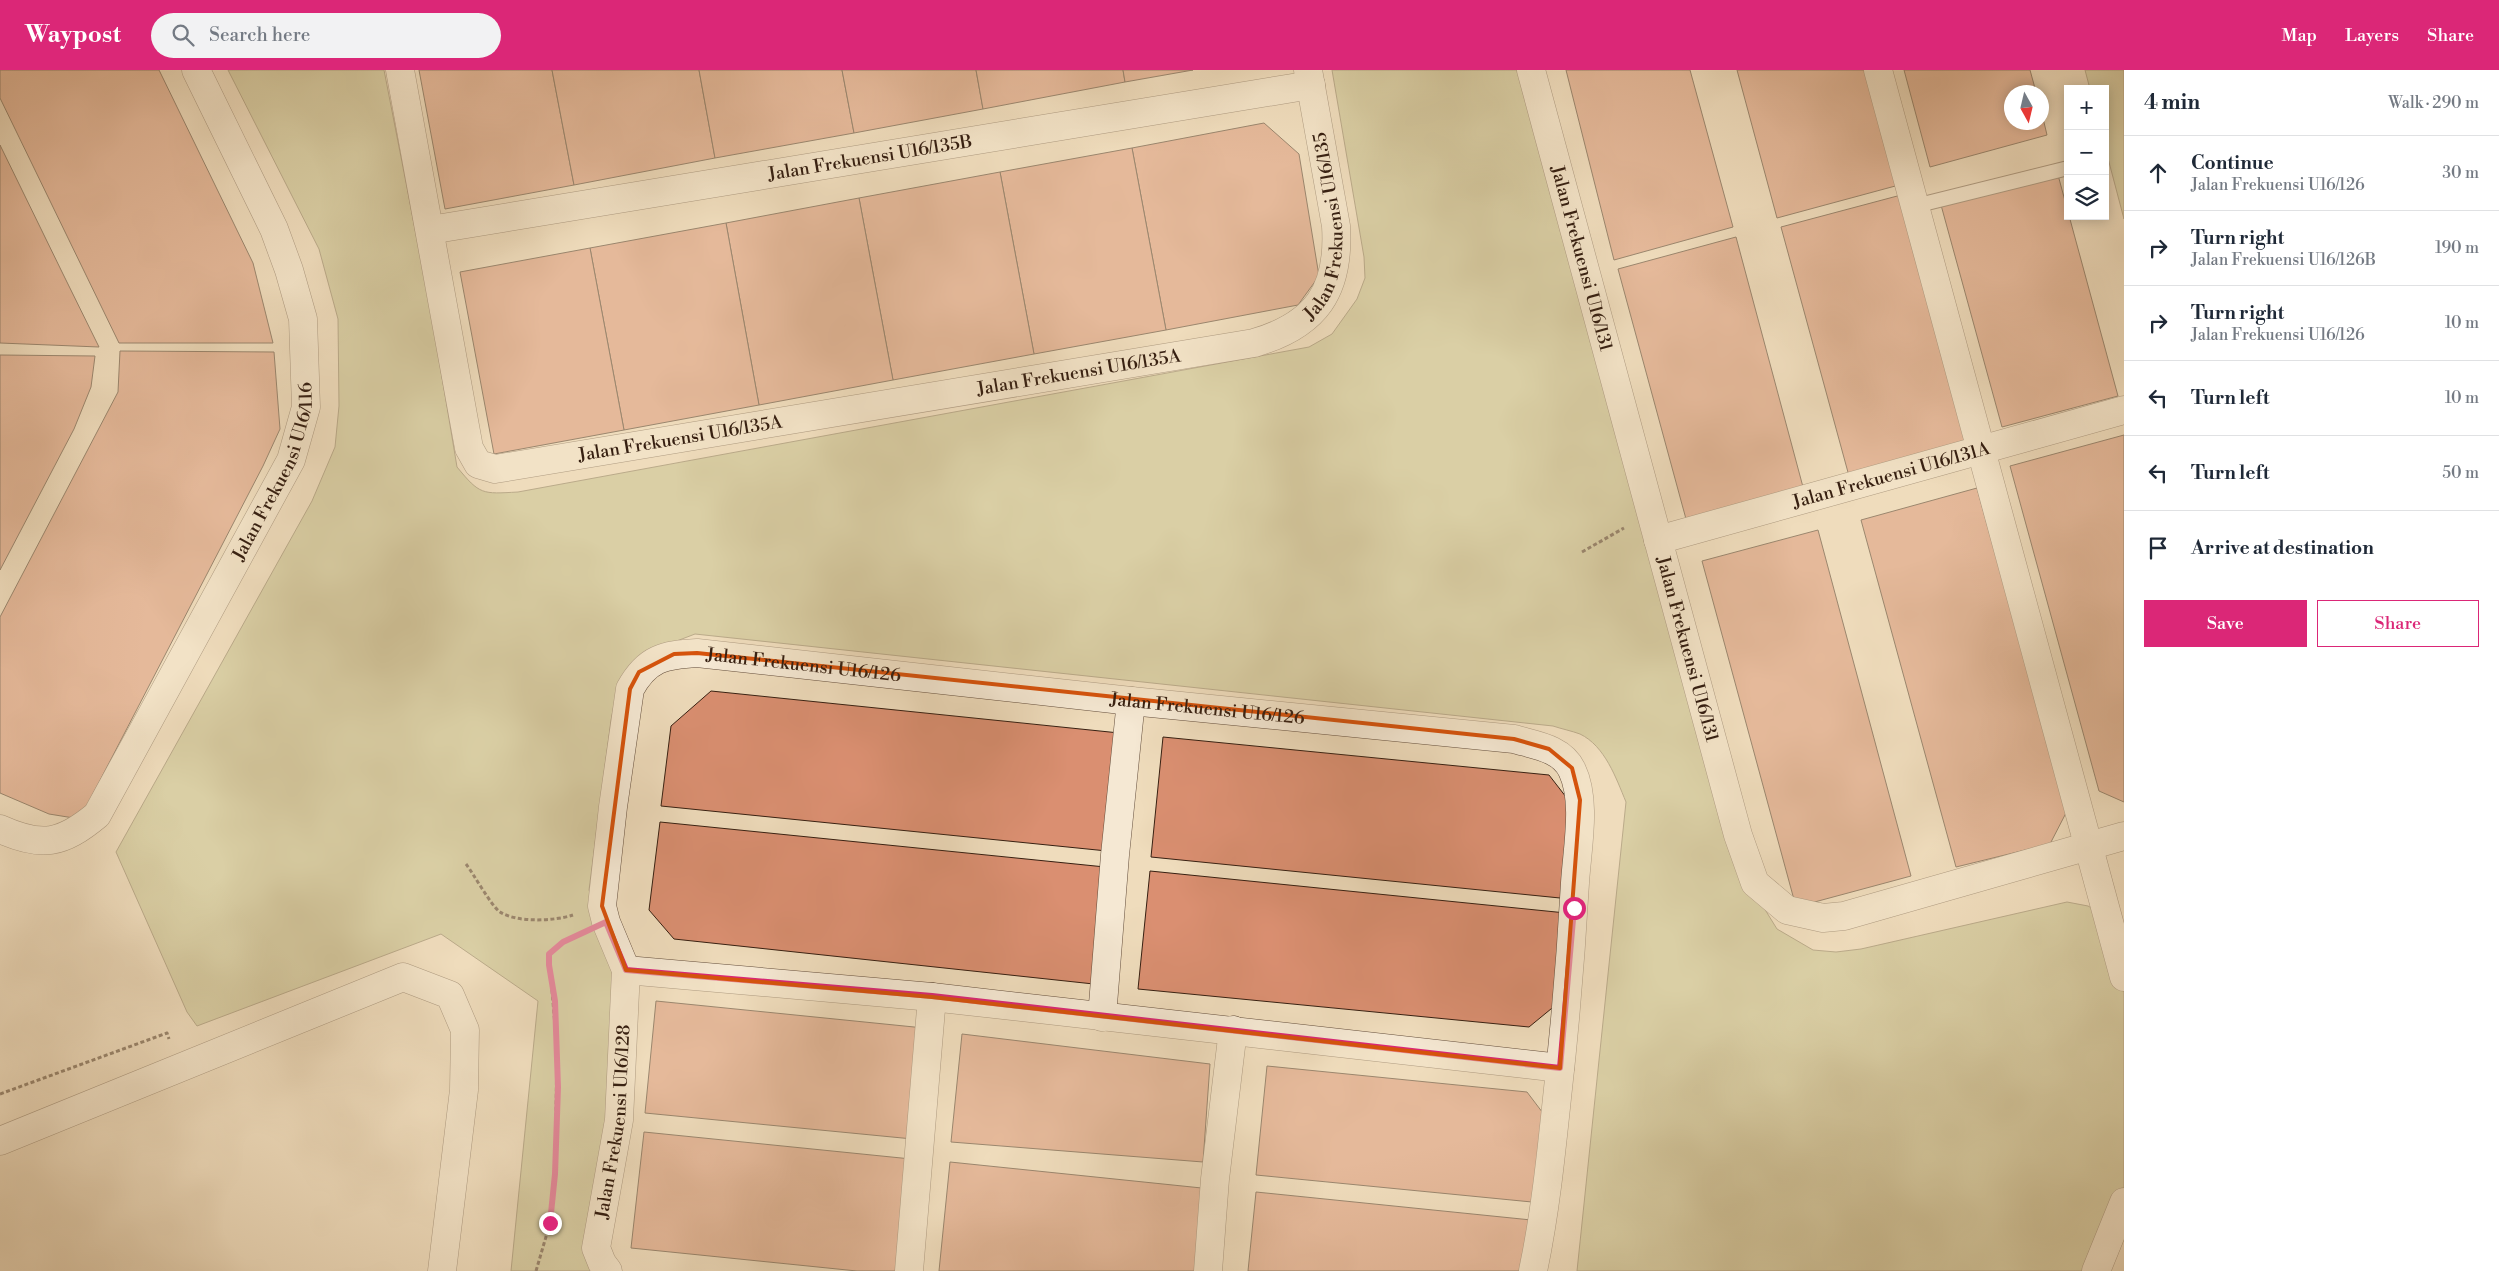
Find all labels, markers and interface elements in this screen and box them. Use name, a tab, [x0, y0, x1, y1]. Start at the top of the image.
search box	[151, 13, 501, 58]
text: Waypost	[25, 20, 121, 50]
icon: search	[169, 21, 197, 49]
text: Search here	[209, 23, 310, 47]
text: Map	[2282, 24, 2317, 47]
text: Layers	[2345, 24, 2399, 47]
text: Share	[2427, 24, 2474, 47]
north arrow	[2004, 85, 2049, 130]
map controls	[2064, 85, 2109, 220]
button: +	[2064, 85, 2109, 130]
text: 4 min	[2144, 90, 2200, 116]
text: Walk · 290 m	[2388, 93, 2479, 113]
street label: Jalan Frekuensi U16/135B	[765, 130, 974, 186]
street label: Jalan Frekuensi U16/135	[1298, 130, 1349, 326]
button: −	[2064, 130, 2109, 175]
text: Continue	[2191, 151, 2274, 175]
icon: ahead	[2144, 159, 2172, 187]
street label: Jalan Frekuensi U16/131	[1545, 162, 1618, 354]
text: 30 m	[2442, 163, 2479, 183]
button: layers	[2064, 175, 2109, 220]
text: Jalan Frekuensi U16/126	[2191, 175, 2365, 195]
text: Turn right	[2191, 226, 2284, 250]
icon: right	[2144, 234, 2172, 262]
text: 190 m	[2435, 238, 2479, 258]
text: Jalan Frekuensi U16/126B	[2191, 250, 2376, 270]
text: Turn right	[2191, 301, 2284, 325]
icon: right	[2144, 309, 2172, 337]
text: 10 m	[2445, 313, 2479, 333]
text: Jalan Frekuensi U16/126	[2191, 325, 2365, 345]
street label: Jalan Frekuensi U16/135A	[974, 344, 1183, 401]
street label: Jalan Frekuensi U16/116	[227, 382, 318, 566]
icon: left	[2144, 384, 2172, 412]
text: Turn left	[2191, 386, 2270, 410]
text: 10 m	[2445, 388, 2479, 408]
street label: Jalan Frekuensi U16/135A	[576, 410, 785, 467]
street label: Jalan Frekuensi U16/131A	[1789, 437, 1993, 514]
icon: left	[2144, 459, 2172, 487]
text: Turn left	[2191, 461, 2270, 485]
text: 50 m	[2442, 463, 2479, 483]
icon: arrive	[2144, 534, 2172, 562]
text: Arrive at destination	[2191, 536, 2374, 560]
street label: Jalan Frekuensi U16/131	[1651, 553, 1723, 745]
button: Save	[2144, 600, 2307, 647]
button: Share	[2317, 600, 2479, 647]
street label: Jalan Frekuensi U16/126	[704, 643, 902, 687]
street label: Jalan Frekuensi U16/126	[1108, 688, 1306, 730]
route start	[1563, 897, 1586, 920]
street label: Jalan Frekuensi U16/128	[590, 1024, 635, 1222]
route end	[539, 1212, 562, 1235]

